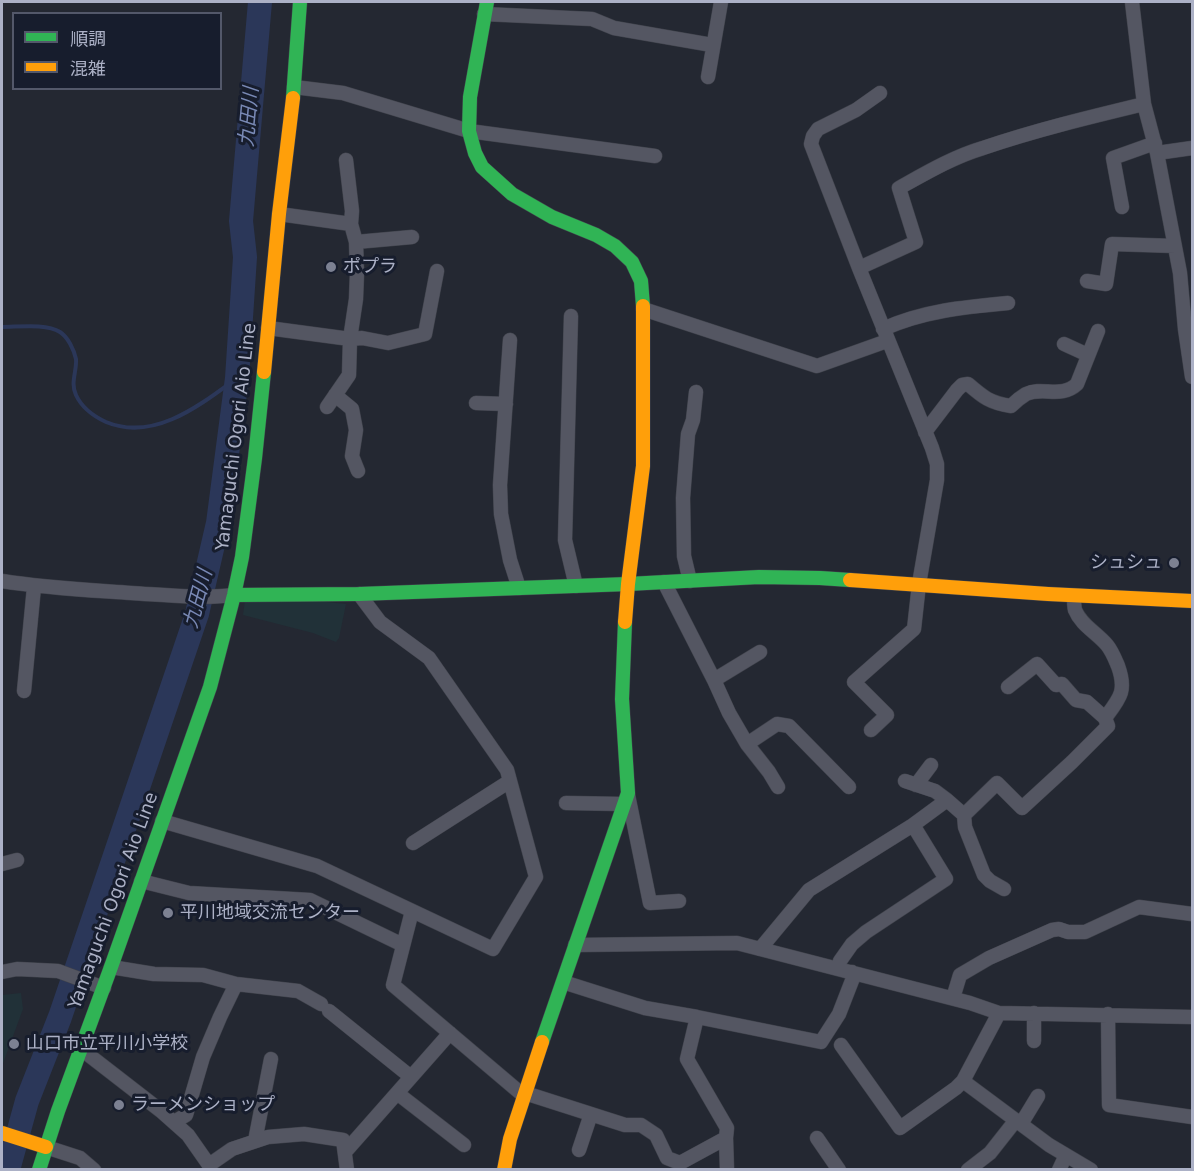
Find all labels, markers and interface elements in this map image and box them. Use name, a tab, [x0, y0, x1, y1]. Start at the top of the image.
legend	[12, 12, 222, 90]
text: 順調	[70, 28, 106, 49]
text: 混雑	[70, 58, 106, 79]
water label: 九田川	[235, 86, 265, 148]
place label: ポプラ	[343, 256, 397, 278]
marker: ポプラ	[324, 260, 338, 274]
street label: Yamaguchi Ogori Aio Line	[212, 322, 262, 552]
place label: シュシュ	[1090, 552, 1162, 574]
marker: シュシュ	[1167, 556, 1181, 570]
water label: 九田川	[180, 567, 218, 631]
street label: Yamaguchi Ogori Aio Line	[65, 790, 163, 1012]
place label: 平川地域交流センター	[180, 902, 360, 924]
marker: 平川地域交流センター	[161, 906, 175, 920]
place label: 山口市立平川小学校	[26, 1033, 188, 1055]
marker: 山口市立平川小学校	[7, 1037, 21, 1051]
place label: ラーメンショップ	[131, 1094, 275, 1116]
marker: ラーメンショップ	[112, 1098, 126, 1112]

